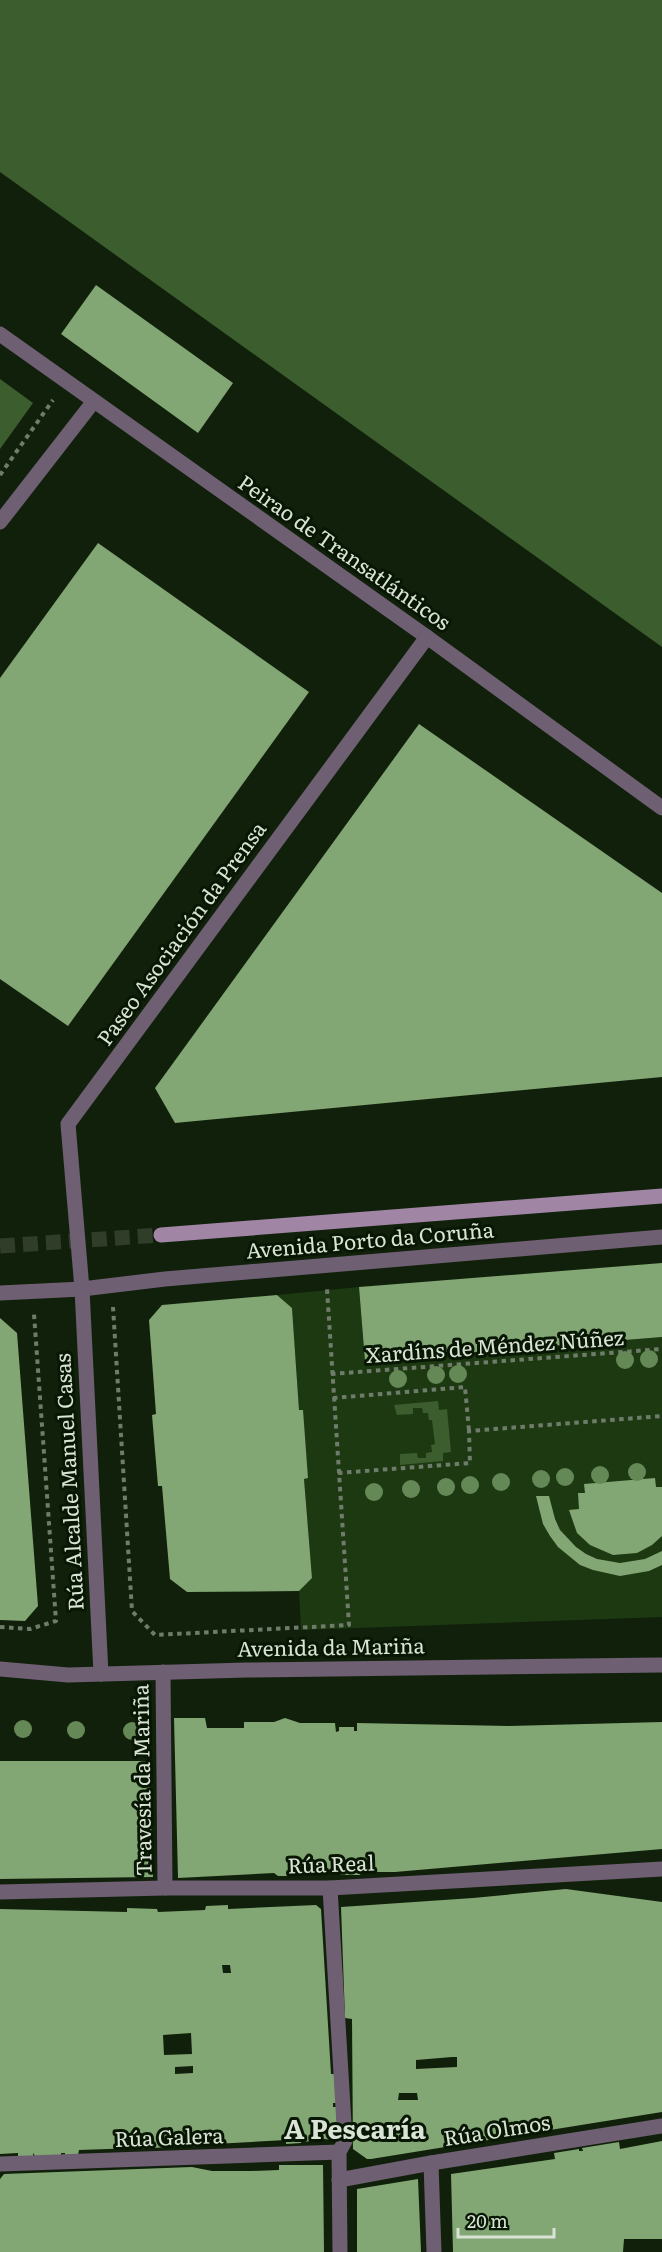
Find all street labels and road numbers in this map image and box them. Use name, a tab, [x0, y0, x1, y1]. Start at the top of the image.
street label: Peirao de Transatlánticos	[233, 466, 458, 636]
street label: Paseo Asociación da Prensa	[88, 814, 272, 1051]
street label: Avenida Porto da Coruña	[245, 1212, 496, 1265]
street label: Xardíns de Méndez Núñez	[365, 1320, 625, 1369]
street label: Rúa Alcalde Manuel Casas	[45, 1353, 90, 1612]
street label: Avenida da Mariña	[237, 1628, 426, 1663]
street label: Travesía da Mariña	[123, 1683, 158, 1876]
street label: Rúa Real	[287, 1845, 375, 1880]
street label: Rúa Olmos	[441, 2105, 552, 2152]
street label: Rúa Galera	[114, 2118, 225, 2153]

